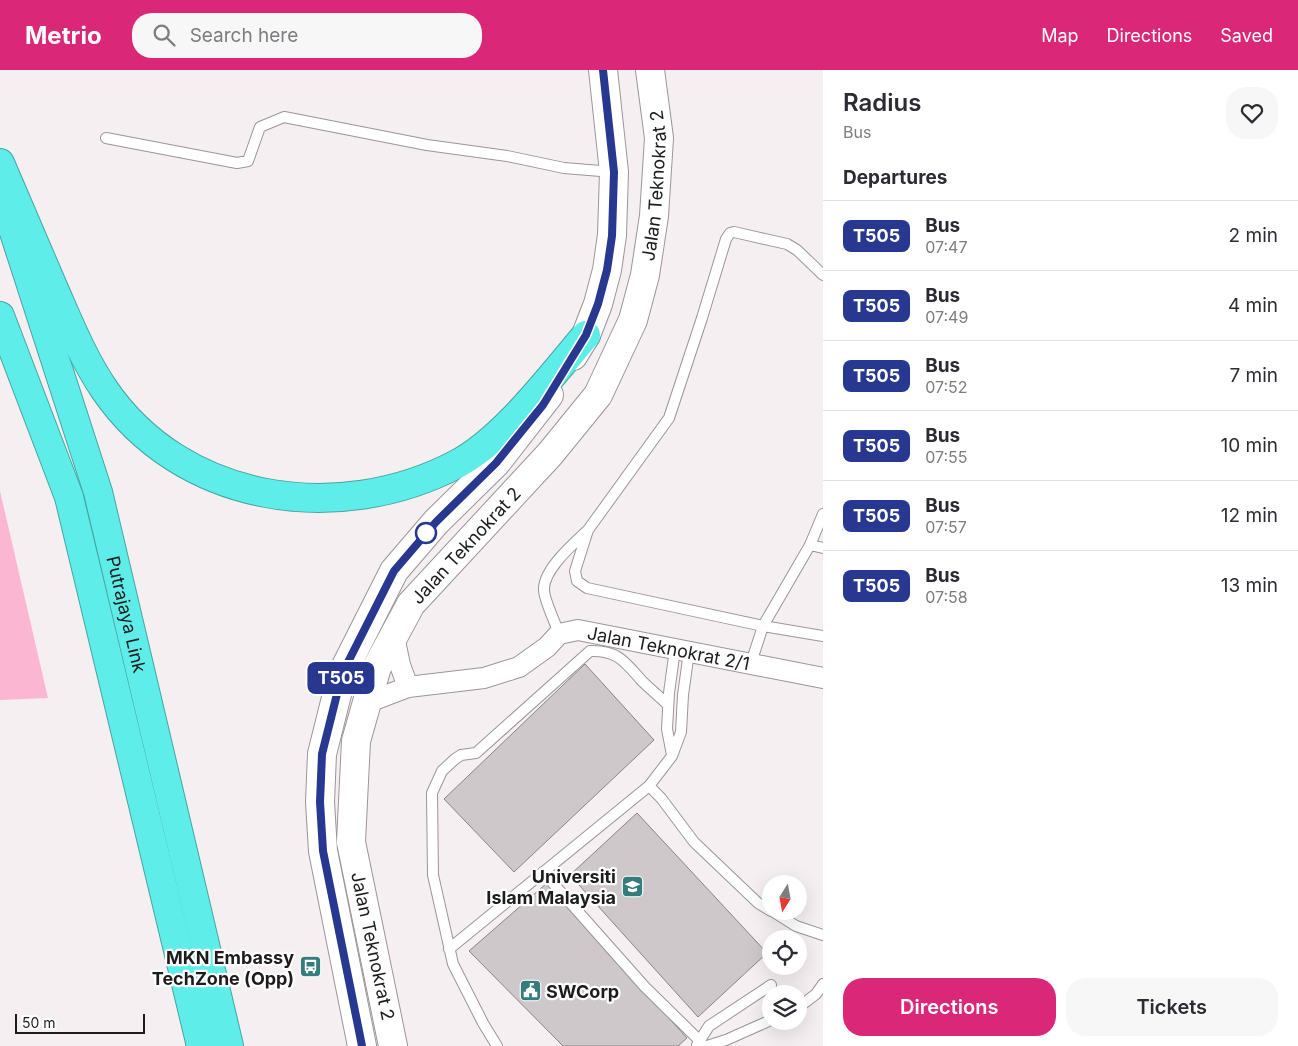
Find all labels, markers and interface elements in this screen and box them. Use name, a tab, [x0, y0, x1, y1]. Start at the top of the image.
search box	[132, 13, 482, 58]
text: Metrio	[25, 21, 102, 50]
icon: search	[150, 21, 178, 49]
text: Search here	[190, 24, 298, 47]
text: Map	[1041, 25, 1079, 46]
text: Directions	[1107, 25, 1192, 46]
text: Saved	[1220, 25, 1273, 46]
button: heart	[1226, 87, 1278, 139]
text: Radius	[843, 88, 921, 117]
street label: Jalan Teknokrat 2	[637, 109, 670, 262]
text: Bus	[843, 122, 871, 142]
text: Departures	[843, 166, 947, 189]
text: Bus	[925, 214, 960, 237]
text: 2 min	[1229, 224, 1278, 247]
text: T505	[853, 225, 900, 246]
text: 07:47	[925, 237, 967, 257]
text: Bus	[925, 284, 960, 307]
text: 4 min	[1228, 294, 1278, 317]
text: T505	[853, 295, 900, 316]
text: 07:49	[925, 307, 968, 327]
text: Bus	[925, 354, 960, 377]
text: 7 min	[1229, 364, 1278, 387]
text: T505	[853, 365, 900, 386]
text: 07:52	[925, 377, 968, 397]
text: Bus	[925, 424, 960, 447]
text: 10 min	[1220, 434, 1278, 457]
text: T505	[853, 435, 900, 456]
text: 07:55	[925, 447, 968, 467]
street label: Jalan Teknokrat 2	[406, 483, 525, 608]
text: Bus	[925, 494, 960, 517]
text: 12 min	[1221, 504, 1278, 527]
text: T505	[853, 505, 900, 526]
text: 07:57	[925, 517, 967, 537]
unlabelled marker	[415, 522, 437, 544]
street label: Putrajaya Link	[103, 554, 151, 675]
text: Bus	[925, 564, 960, 587]
text: 13 min	[1221, 574, 1278, 597]
text: T505	[853, 575, 900, 596]
text: 07:58	[925, 587, 968, 607]
street label: Jalan Teknokrat 2/1	[585, 622, 752, 674]
line badge: T505	[306, 662, 376, 694]
text: T505	[317, 667, 365, 688]
place label: Universiti Islam Malaysia	[486, 866, 616, 908]
street label: Jalan Teknokrat 2	[347, 870, 399, 1022]
school or university icon: Universiti Islam Malaysia	[620, 874, 644, 898]
north arrow	[762, 875, 808, 920]
map controls	[762, 875, 807, 1030]
button: locate	[762, 930, 807, 975]
place label: MKN Embassy TechZone (Opp)	[152, 947, 294, 989]
bus stop icon: MKN Embassy TechZone (Opp)	[298, 955, 322, 979]
button: Directions	[843, 978, 1056, 1036]
button: Tickets	[1066, 978, 1278, 1036]
public building icon: SWCorp	[518, 979, 542, 1003]
place label: SWCorp	[546, 981, 619, 1002]
button: layers	[762, 985, 807, 1030]
scale bar	[15, 1011, 145, 1034]
text: 50 m	[22, 1014, 56, 1031]

